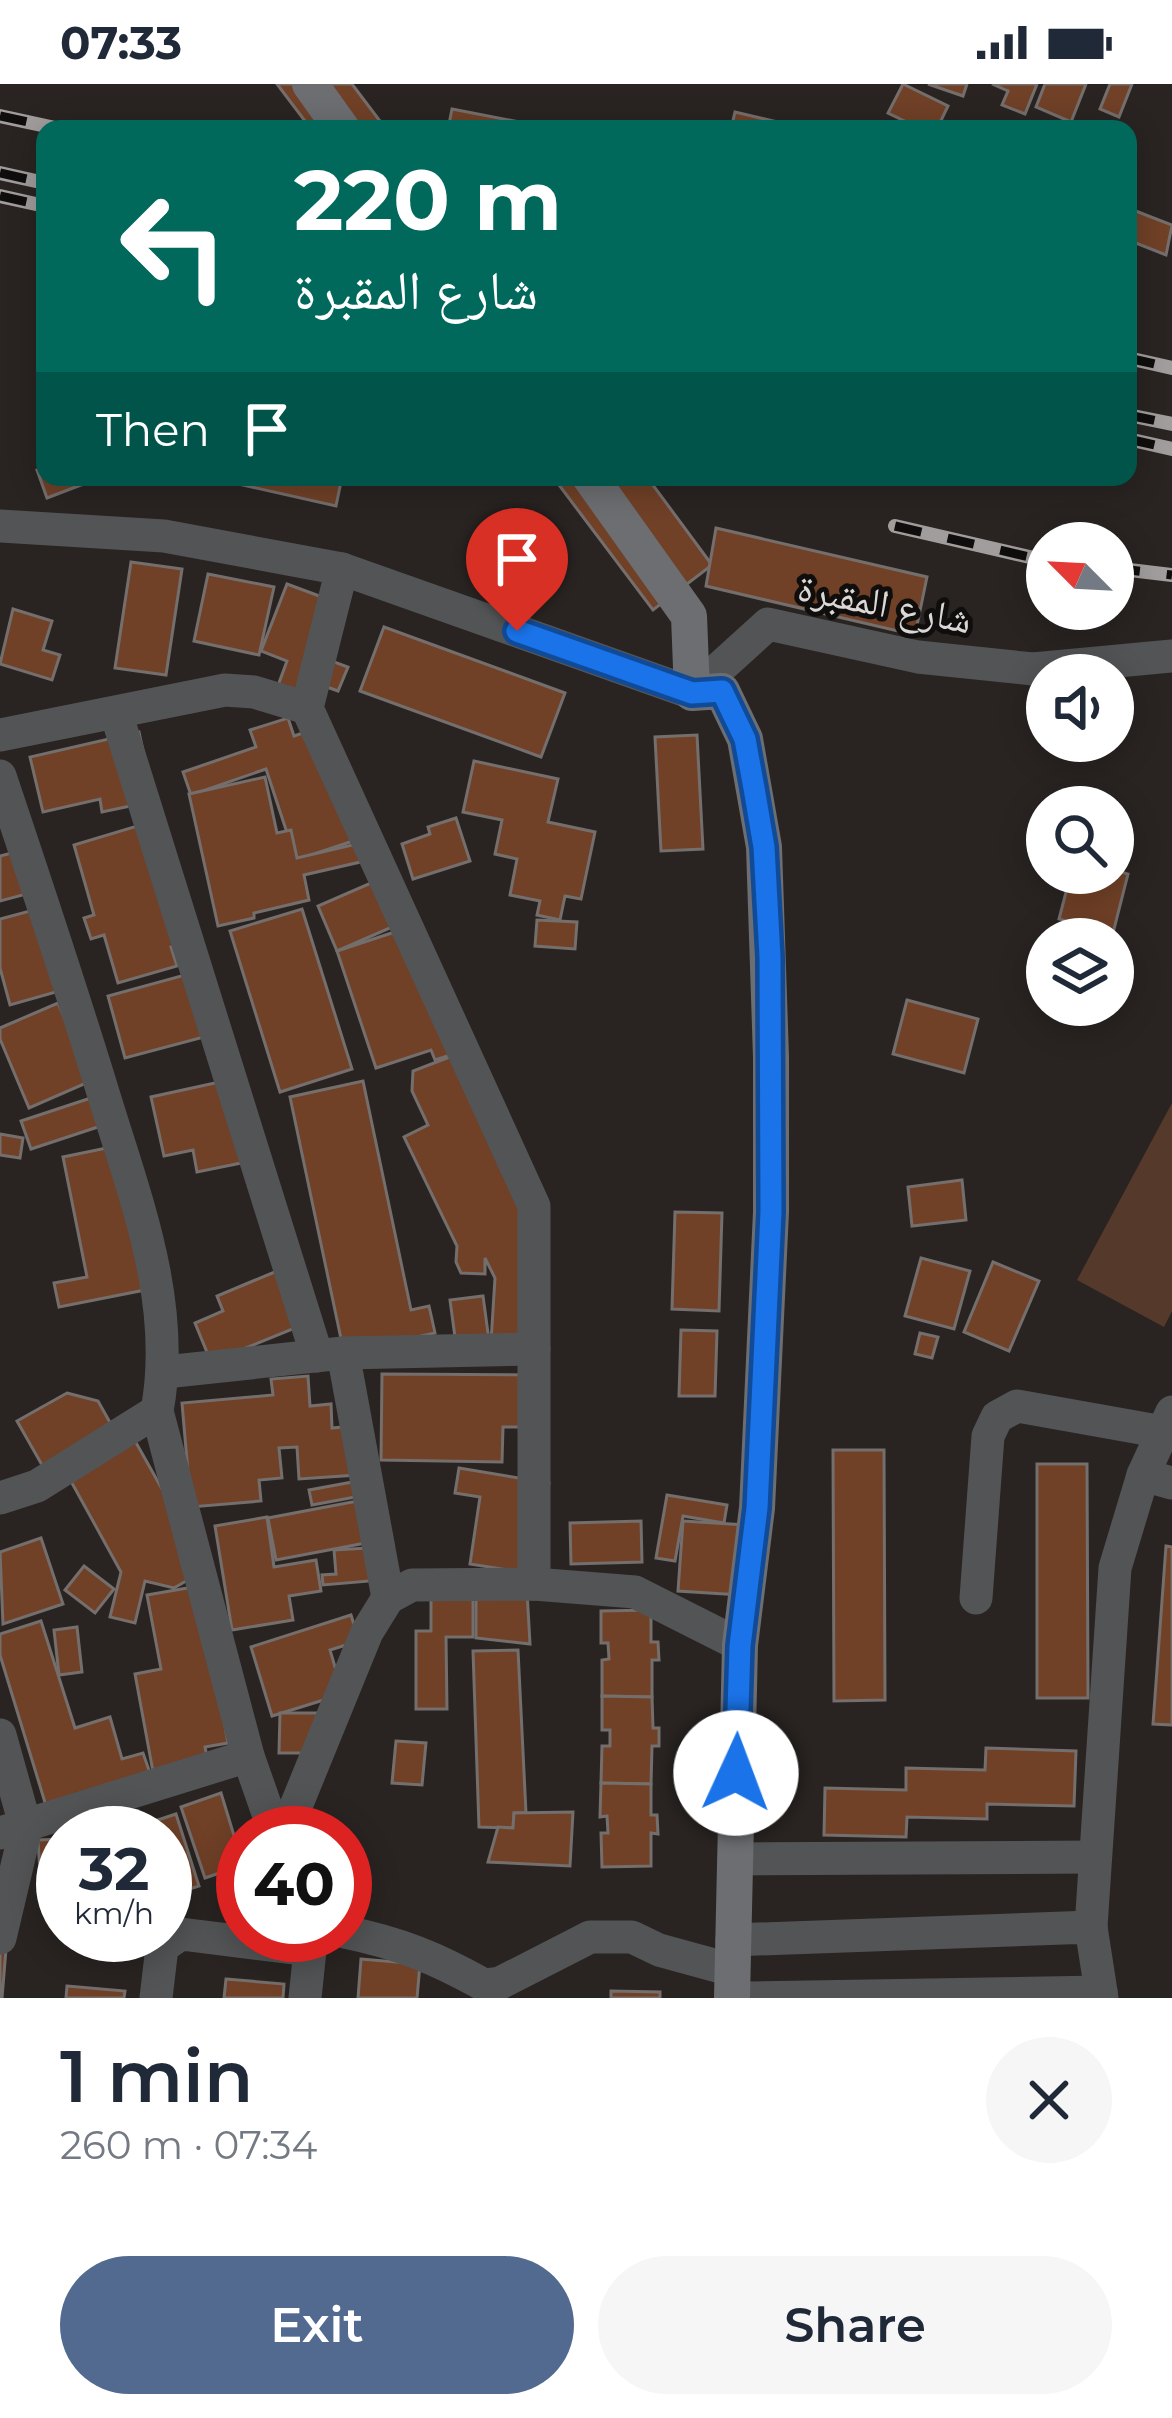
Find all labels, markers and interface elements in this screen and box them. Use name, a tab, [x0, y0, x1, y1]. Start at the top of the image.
text: 07:33	[60, 15, 182, 70]
text: 220 m	[294, 149, 562, 251]
icon: left	[96, 168, 252, 324]
text: شارع المقبرة	[294, 257, 538, 323]
icon: arrive	[234, 396, 300, 462]
text: Then	[96, 402, 210, 457]
pin	[466, 508, 568, 631]
north arrow	[1026, 522, 1134, 630]
map controls	[1026, 522, 1134, 1026]
icon: arrive	[484, 526, 550, 592]
street label: شارع المقبرة	[794, 563, 976, 644]
button: sound	[1026, 654, 1134, 762]
button: search	[1026, 786, 1134, 894]
button: layers	[1026, 918, 1134, 1026]
position arrow	[673, 1710, 799, 1836]
speed limit sign: 40	[216, 1806, 372, 1962]
text: 32	[79, 1832, 149, 1905]
text: km/h	[74, 1895, 154, 1932]
text: 1 min	[60, 2032, 253, 2120]
button: close	[986, 2037, 1112, 2163]
text: 260 m · 07:34	[60, 2121, 317, 2169]
button: Exit	[60, 2256, 574, 2394]
button: Share	[598, 2256, 1112, 2394]

